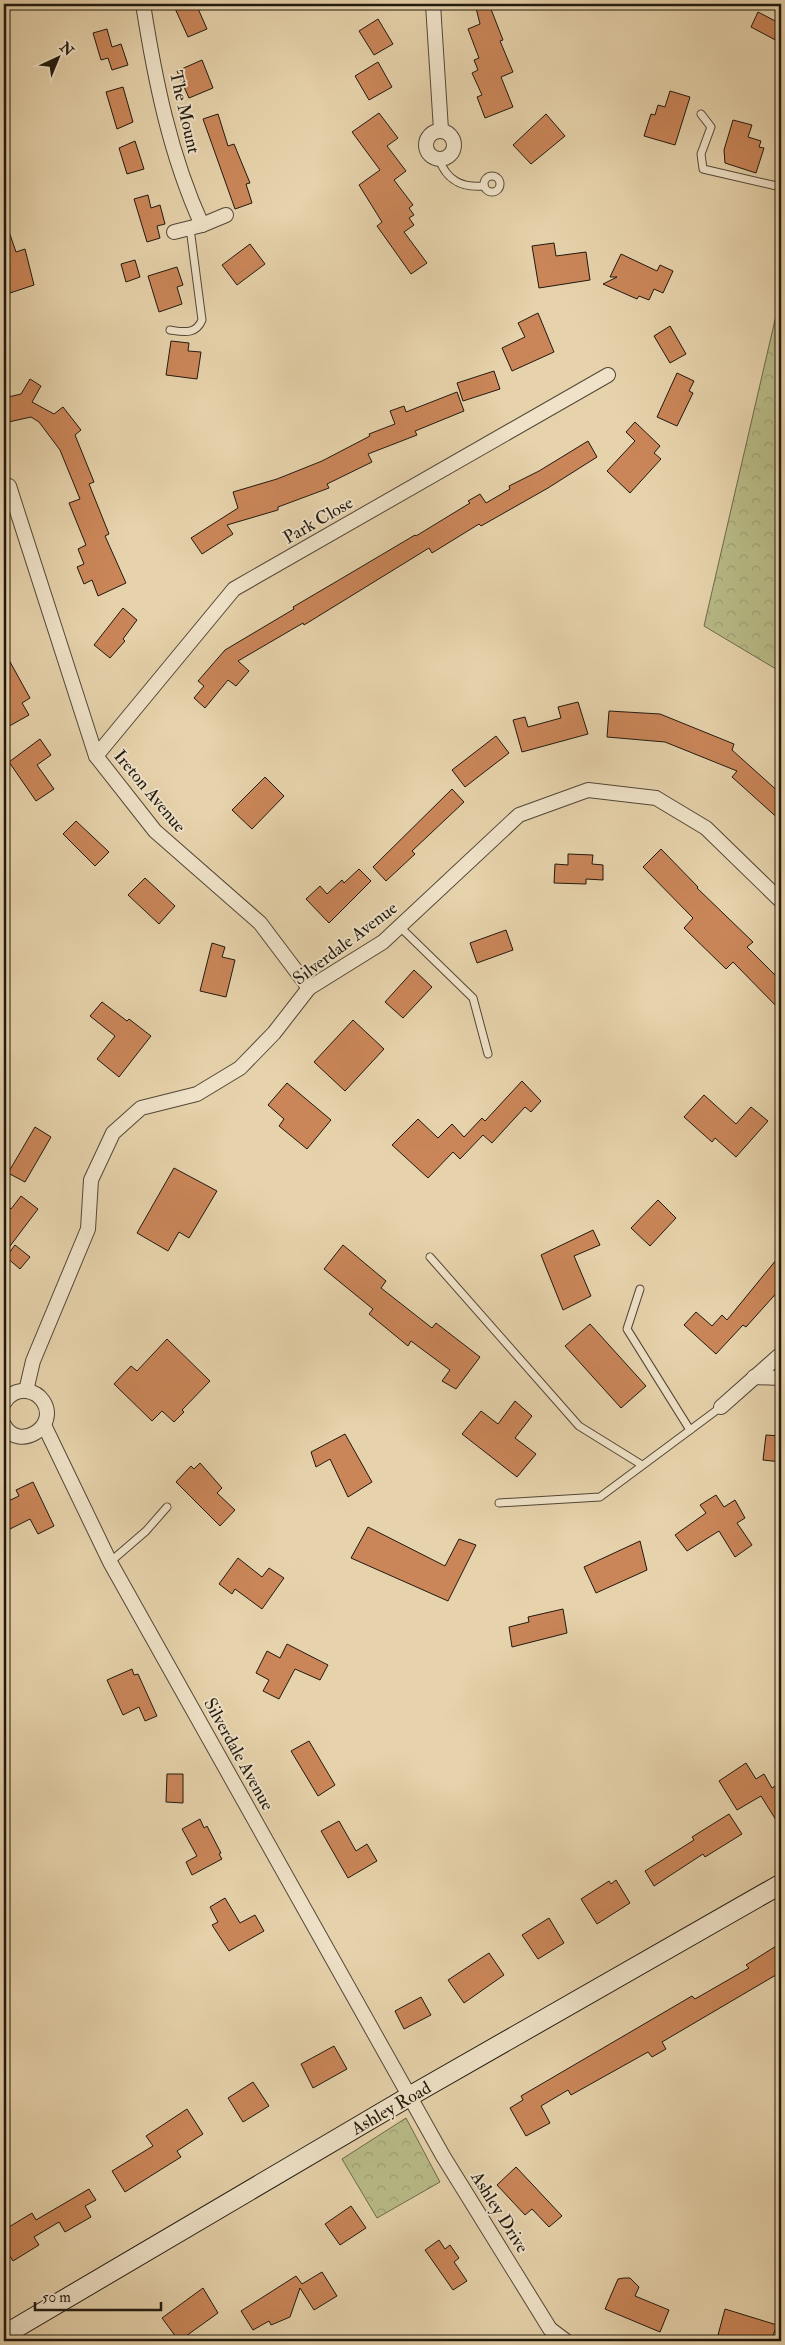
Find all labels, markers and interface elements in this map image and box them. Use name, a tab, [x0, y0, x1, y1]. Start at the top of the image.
north arrow	[32, 32, 82, 82]
text: N	[56, 38, 77, 60]
street label: The Mount	[164, 69, 205, 156]
street label: Park Close	[279, 491, 358, 550]
street label: Ireton Avenue	[108, 745, 191, 838]
street label: Silverdale Avenue	[288, 896, 403, 990]
street label: Silverdale Avenue	[198, 1694, 279, 1815]
street label: Ashley Road	[346, 2076, 435, 2141]
street label: Ashley Drive	[465, 2166, 534, 2258]
scale bar	[35, 2280, 161, 2312]
text: 50 m	[42, 2288, 71, 2307]

